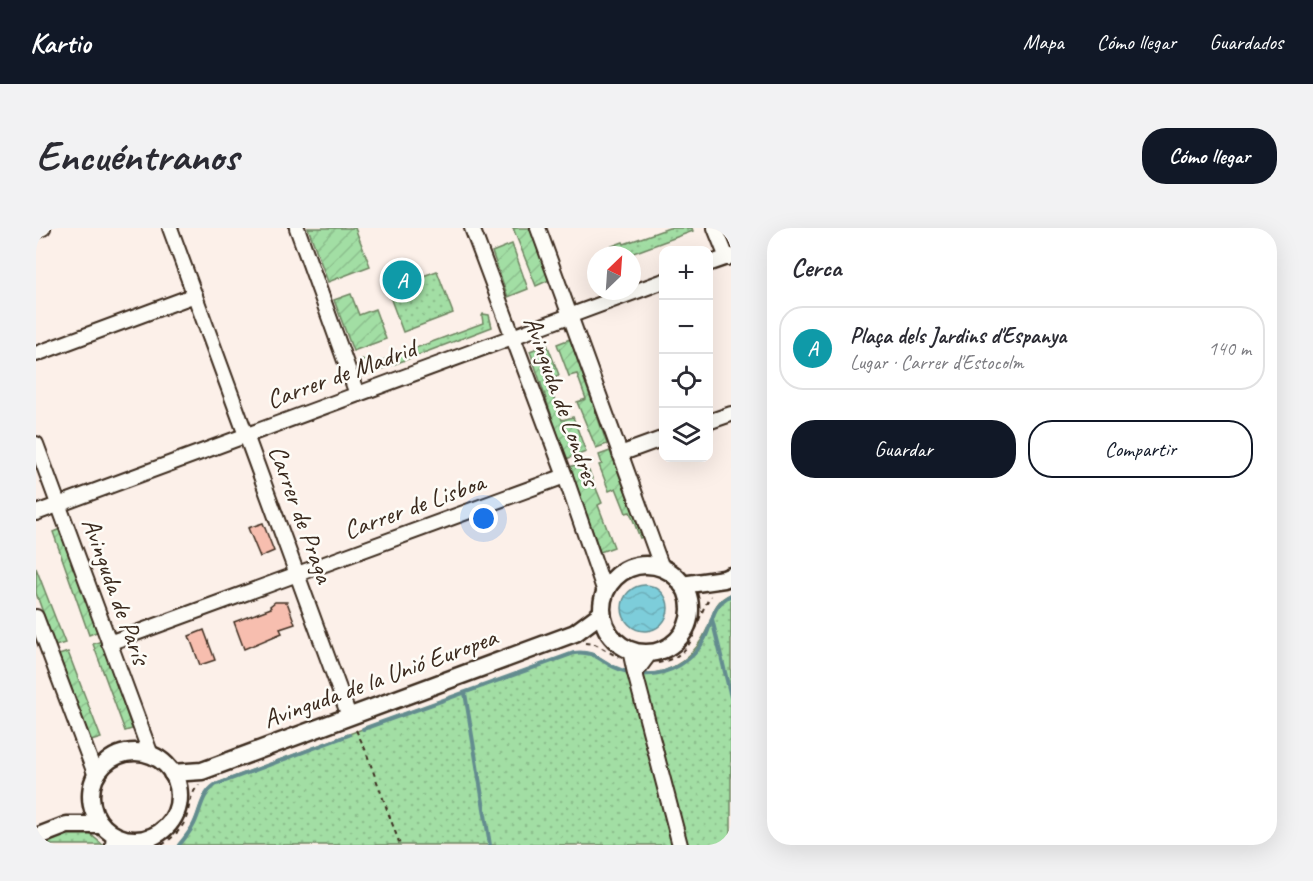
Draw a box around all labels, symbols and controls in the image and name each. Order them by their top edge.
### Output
text: Kartio [30,25,91,60]
text: Mapa [1023,29,1064,55]
text: Cómo llegar [1097,29,1176,55]
text: Guardados [1209,29,1283,55]
button: Cómo llegar [1142,128,1277,184]
text: Encuéntranos [36,130,238,183]
north arrow [587,246,641,300]
map controls [659,246,713,462]
button: + [659,246,713,300]
text: Cerca [791,251,841,284]
pin: A [382,257,422,302]
button: − [659,300,713,354]
street label: Avinguda de Londres [516,312,609,492]
text: Plaça dels Jardins d'Espanya [850,322,1066,350]
street label: Carrer de Madrid [262,330,424,416]
text: A [807,336,818,361]
text: 140 m [1208,336,1251,361]
text: Lugar · Carrer d'Estocolm [850,350,1023,375]
button: locate [659,354,713,408]
button: layers [659,408,713,462]
button: Guardar [791,420,1016,478]
button: Compartir [1028,420,1253,478]
street label: Carrer de Praga [261,441,342,589]
street label: Carrer de Lisboa [339,464,491,547]
your location [469,504,498,533]
street label: Avinguda de París [74,513,159,671]
street label: Avinguda de la Unió Europea [259,620,503,736]

